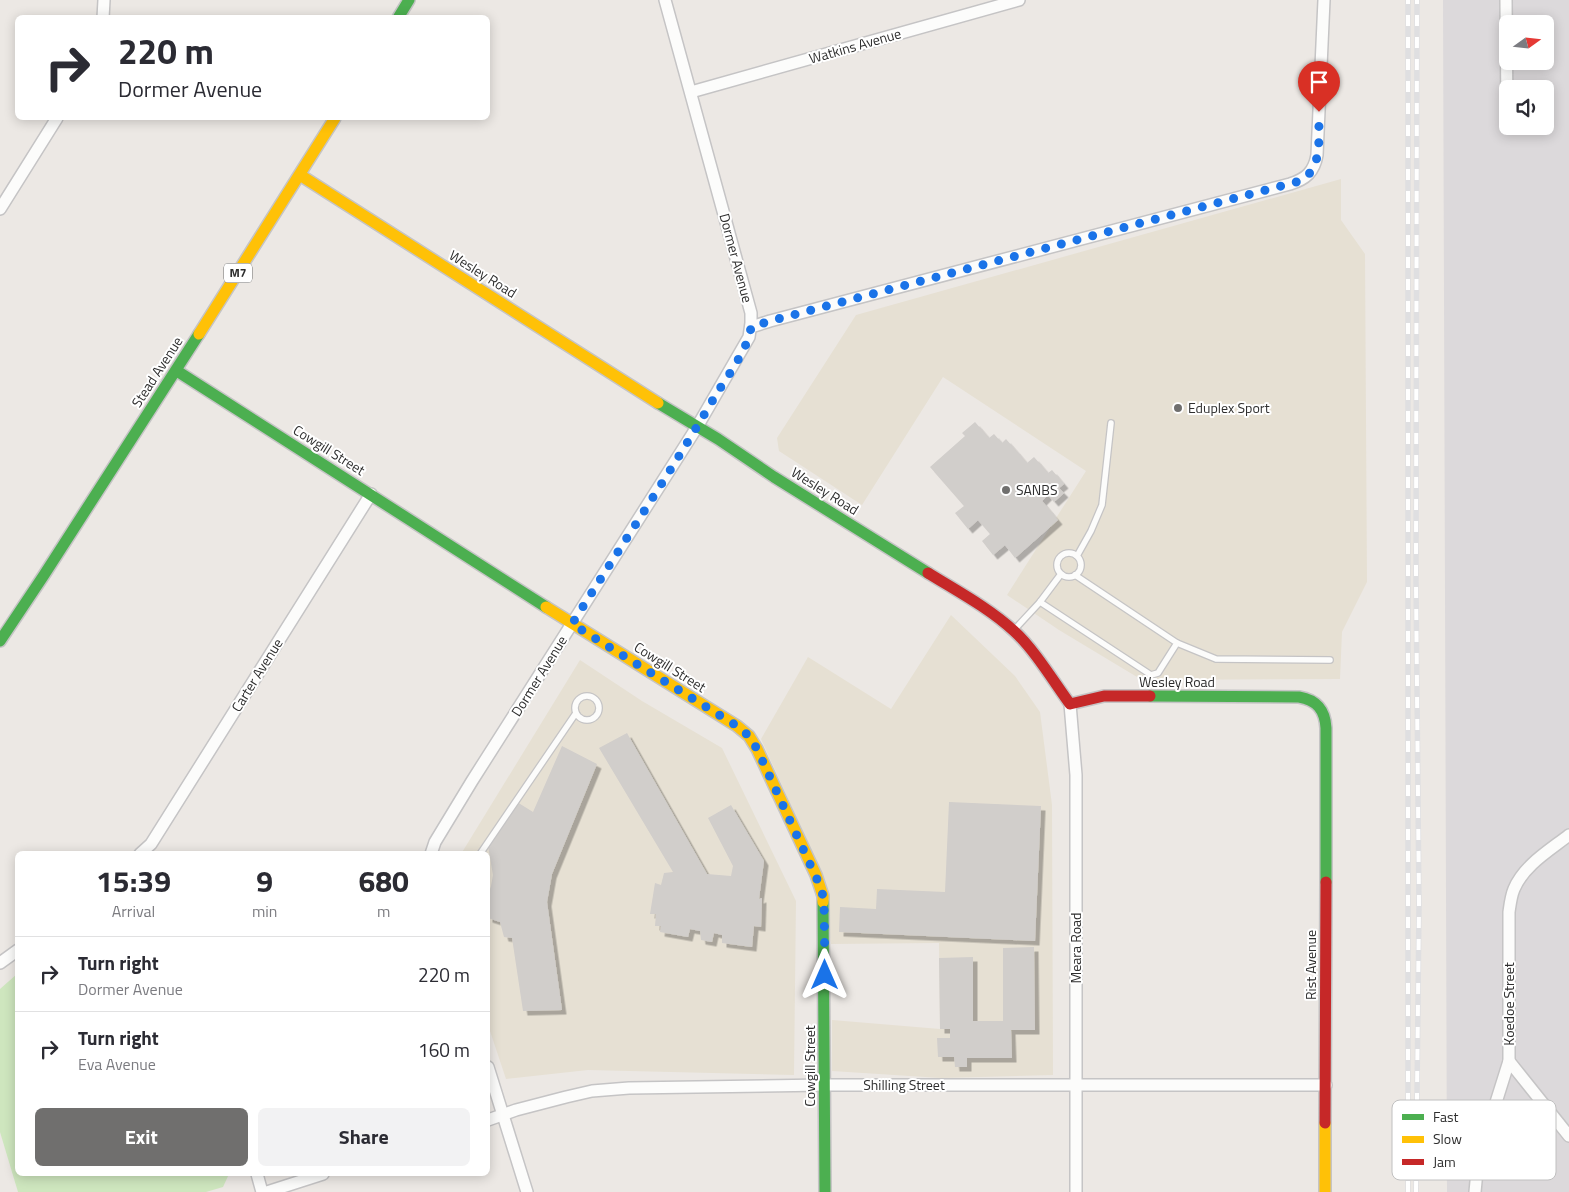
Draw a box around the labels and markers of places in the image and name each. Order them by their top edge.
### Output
pin [1298,61,1340,112]
place label: Eduplex Sport [1188,397,1270,418]
marker: Eduplex Sport [1172,402,1184,414]
place label: SANBS [1016,479,1057,500]
marker: SANBS [1000,484,1012,496]

